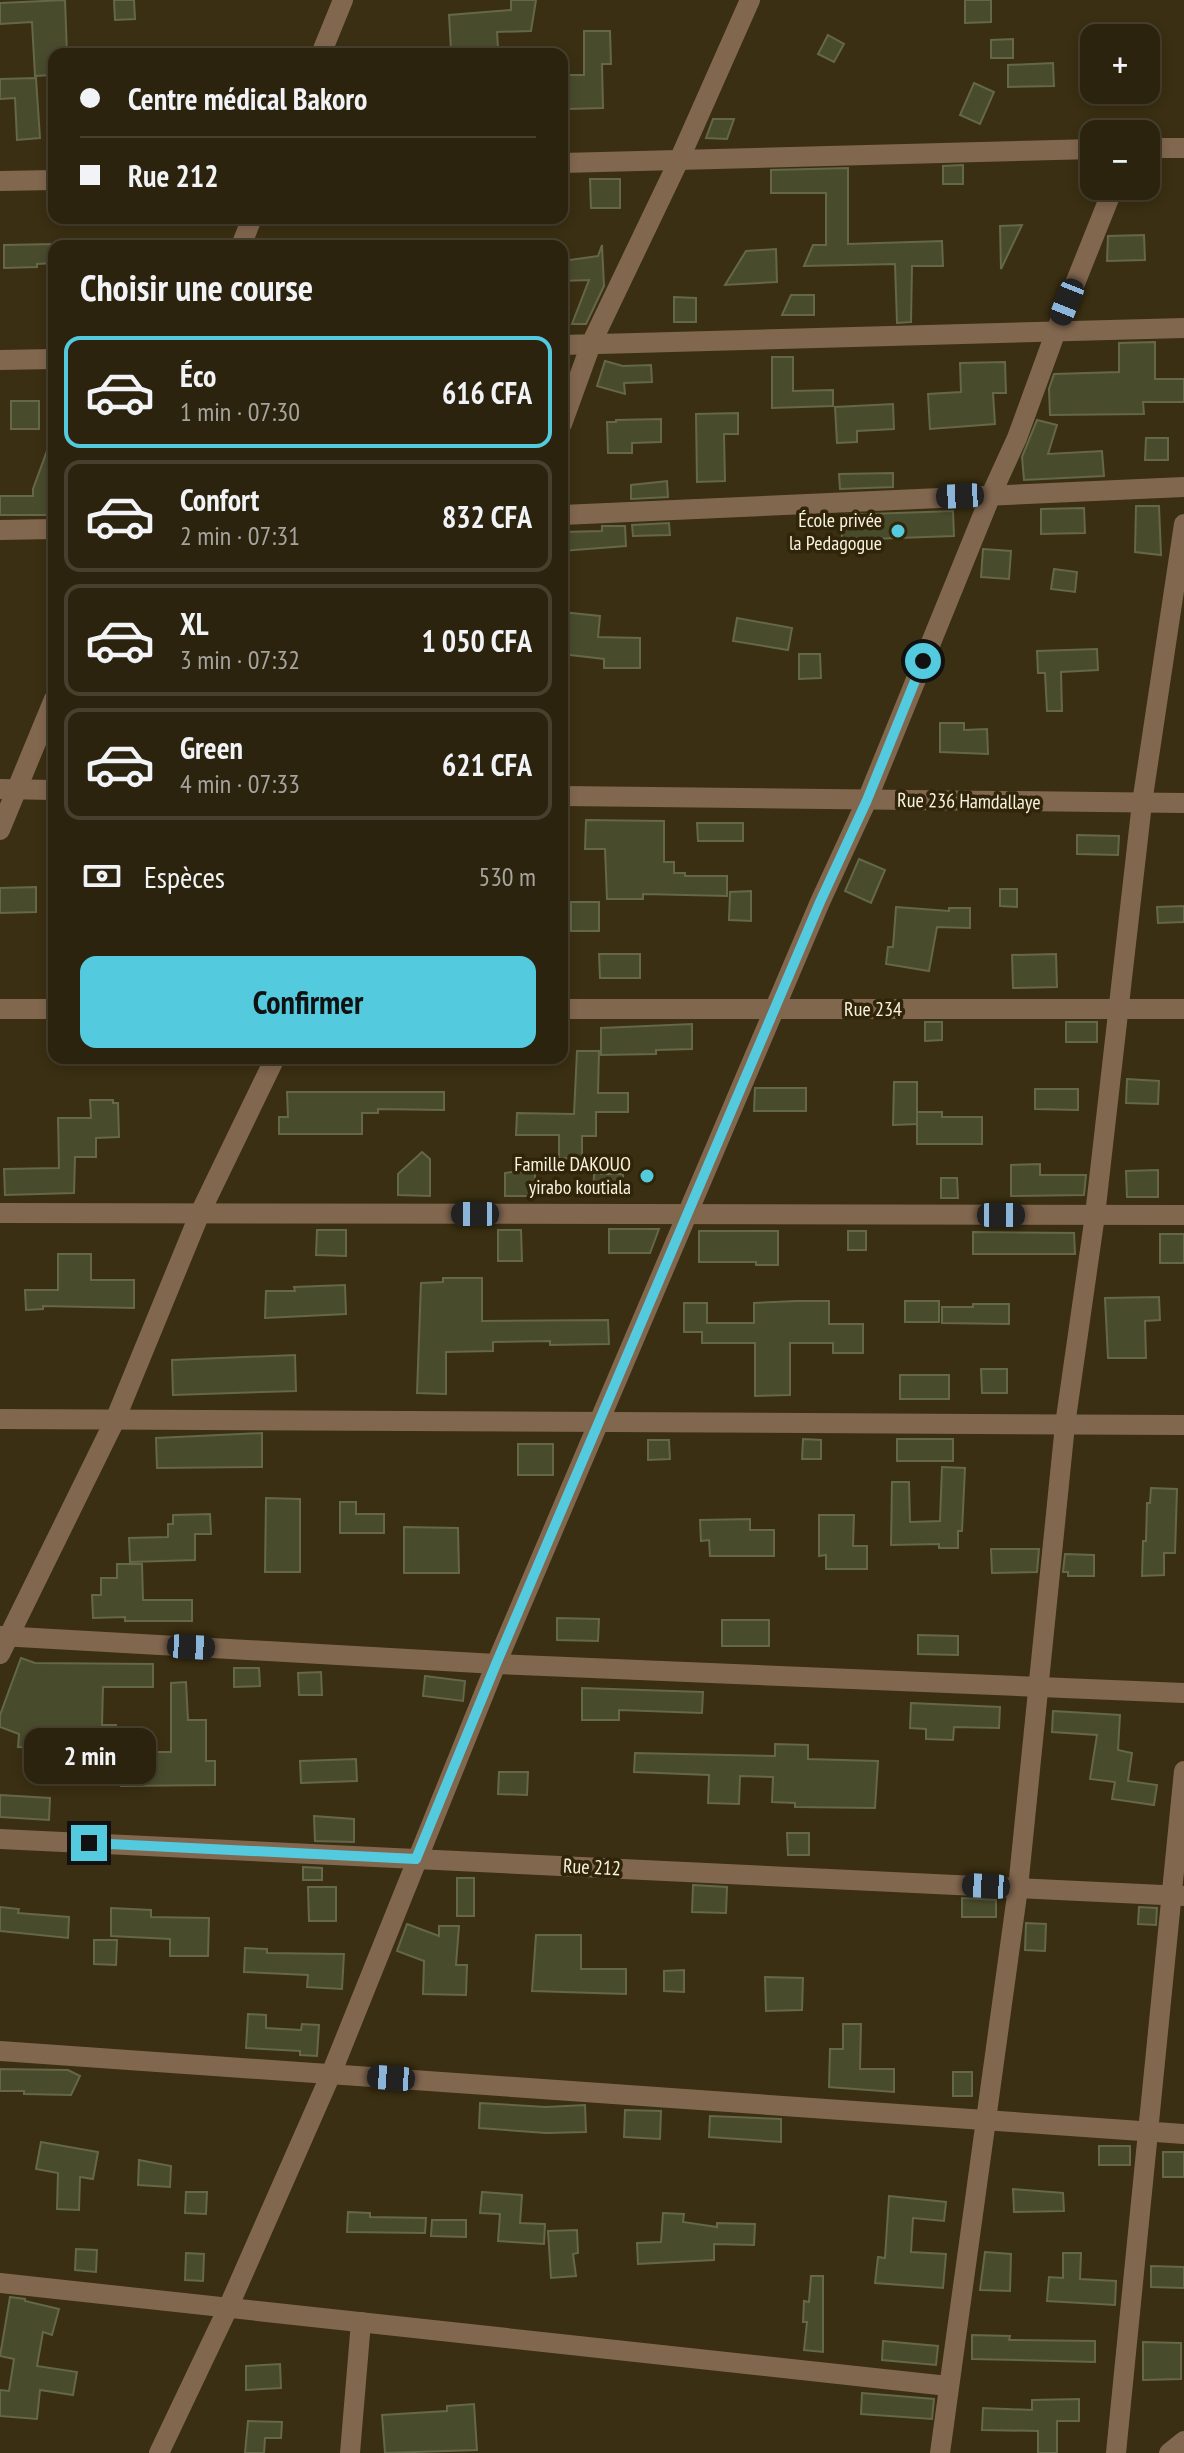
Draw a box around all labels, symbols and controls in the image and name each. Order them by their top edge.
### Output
map controls [1080,24,1160,200]
button: + [1080,24,1160,104]
text: Centre médical Bakoro [128,79,367,118]
button: − [1080,120,1160,200]
text: Rue 212 [128,156,218,195]
text: Choisir une course [80,264,313,311]
car [1047,275,1087,329]
icon: car [84,356,156,428]
text: Éco [180,356,216,395]
text: 616 CFA [442,373,532,412]
text: 1 min · 07:30 [180,395,300,428]
icon: car [84,480,156,552]
text: Confort [180,480,259,519]
car [935,483,985,509]
text: 832 CFA [442,497,532,536]
place label: École privée la Pedagogue [789,507,882,556]
text: 2 min · 07:31 [180,519,300,552]
marker: École privée la Pedagogue [889,522,907,540]
icon: car [84,604,156,676]
text: XL [180,604,209,643]
text: 1 050 CFA [421,621,532,660]
text: 3 min · 07:32 [180,643,300,676]
route start [905,643,941,679]
icon: car [84,728,156,800]
text: Green [180,728,243,767]
text: 621 CFA [442,745,532,784]
text: 4 min · 07:33 [180,767,300,800]
street label: Rue 236 Hamdallaye [897,787,1041,815]
icon: cash [80,854,124,898]
text: Espèces [144,857,225,896]
text: 530 m [478,860,536,893]
button: Confirmer [80,956,536,1048]
street label: Rue 234 [844,996,902,1022]
place label: Famille DAKOUO yirabo koutiala [514,1151,631,1200]
marker: Famille DAKOUO yirabo koutiala [638,1167,656,1185]
car [451,1202,499,1226]
car [977,1203,1025,1227]
car [166,1634,216,1660]
callout: 2 min [23,1727,155,1783]
text: 2 min [64,1739,116,1772]
route end [71,1825,107,1861]
street label: Rue 212 [562,1853,622,1881]
car [961,1873,1011,1899]
car [366,2064,416,2092]

